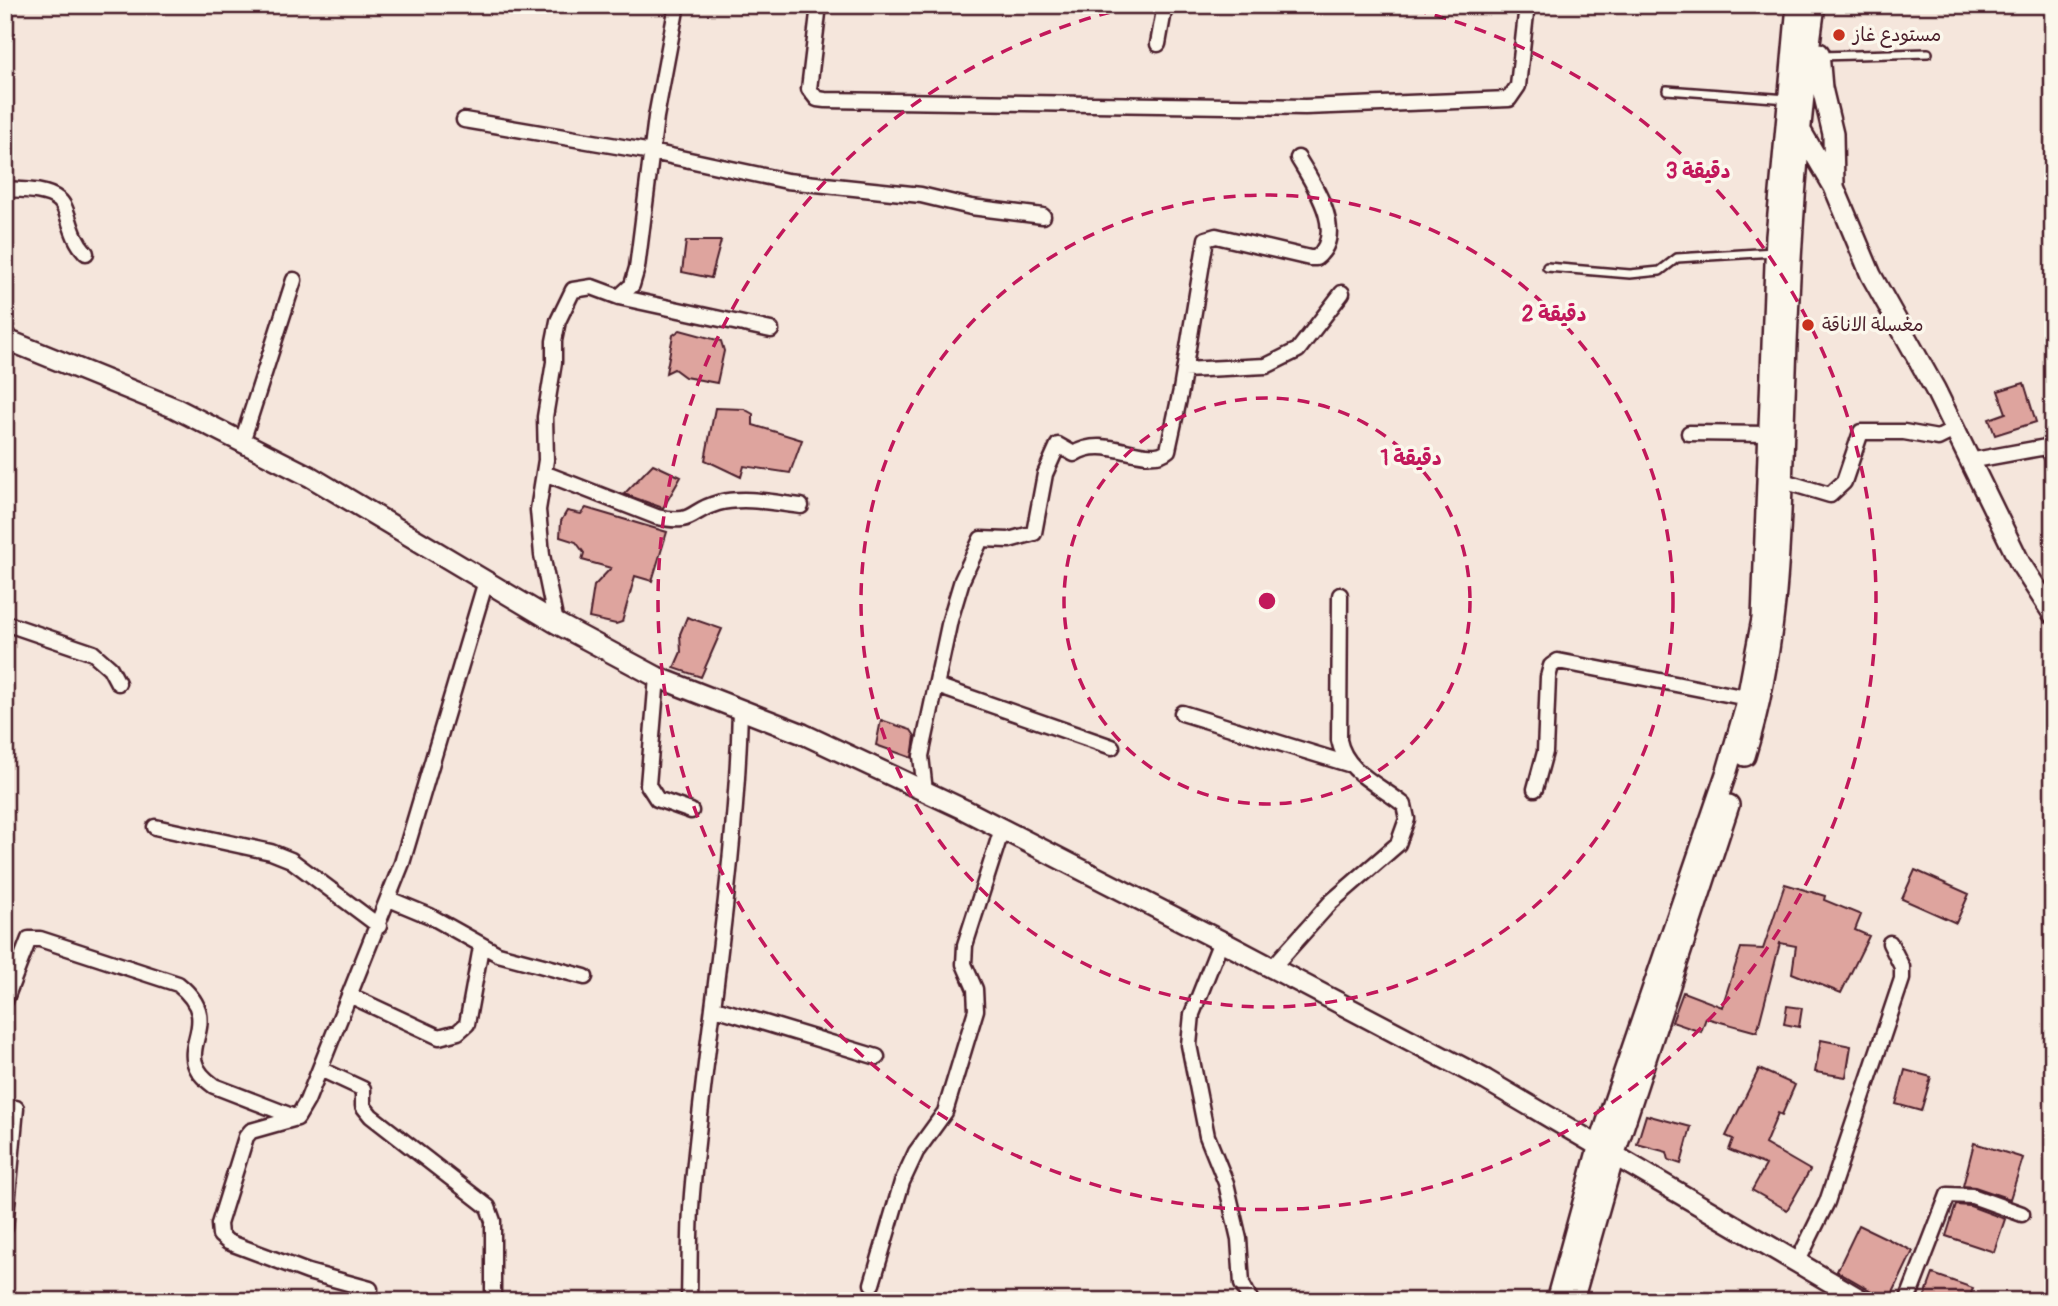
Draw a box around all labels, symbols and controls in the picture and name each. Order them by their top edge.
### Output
place label: مستودع غاز [1851,23,1941,48]
marker: مستودع غاز [1831,27,1847,43]
text: 3 دقيقة [1666,158,1730,185]
text: 2 دقيقة [1522,301,1586,328]
place label: مغسلة الاناقة [1822,313,1924,337]
marker: مغسلة الاناقة [1800,317,1816,333]
text: 1 دقيقة [1380,445,1442,472]
centre of rings [1255,589,1279,613]

